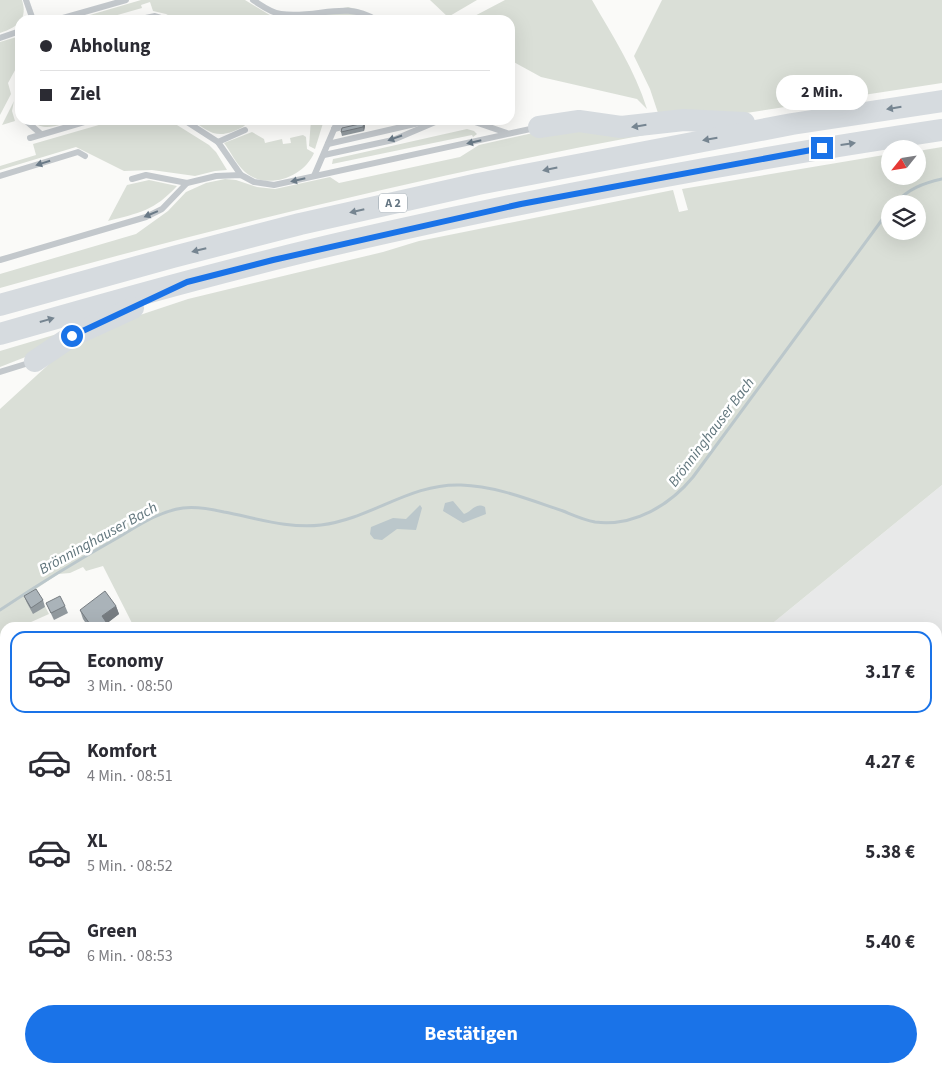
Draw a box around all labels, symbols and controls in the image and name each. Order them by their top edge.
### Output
text: Abholung [70,33,150,60]
callout: 2 Min. [776,76,868,110]
text: Ziel [70,81,101,108]
text: 2 Min. [801,81,843,103]
one-way arrow [885,105,901,113]
one-way arrow [630,122,646,130]
one-way arrow [387,134,402,142]
one-way arrow [701,135,717,143]
route end [811,137,833,159]
one-way arrow [465,138,481,146]
one-way arrow [840,140,856,148]
north arrow [881,140,926,185]
map controls [881,140,926,240]
one-way arrow [35,160,50,168]
one-way arrow [542,165,558,173]
one-way arrow [290,176,305,184]
road number: A 2 [379,194,407,212]
button: layers [881,195,926,240]
one-way arrow [350,207,365,215]
one-way arrow [144,211,158,219]
one-way arrow [192,246,207,254]
one-way arrow [39,316,54,324]
route start [61,325,83,347]
water label: Brönninghauser Bach [663,373,760,491]
water label: Brönninghauser Bach [35,497,161,580]
text: Economy [87,648,164,675]
icon: car [27,650,72,695]
text: 3.17 € [865,659,915,686]
text: 3 Min. · 08:50 [87,675,173,697]
text: Komfort [87,738,157,765]
icon: car [27,740,72,785]
text: 4.27 € [865,749,915,776]
text: 4 Min. · 08:51 [87,765,173,787]
text: XL [87,828,108,855]
icon: car [27,830,72,875]
text: 5.38 € [865,839,915,866]
text: 5 Min. · 08:52 [87,855,173,877]
text: Green [87,918,137,945]
icon: car [27,920,72,965]
text: 5.40 € [865,929,915,956]
text: 6 Min. · 08:53 [87,945,173,967]
button: Bestätigen [25,1005,917,1063]

